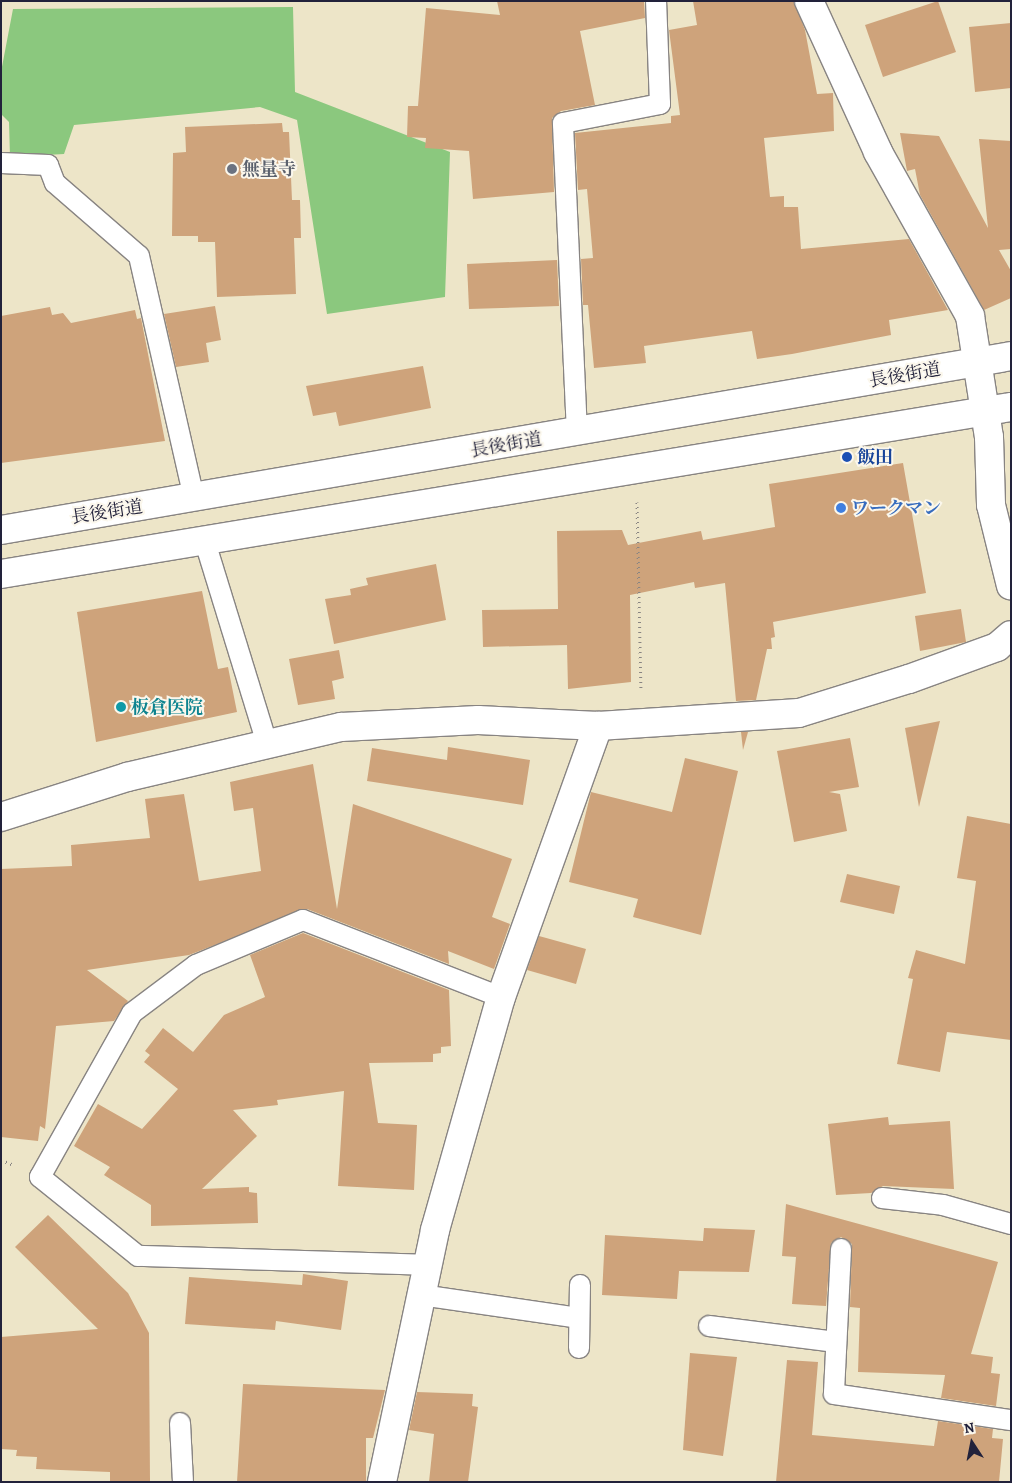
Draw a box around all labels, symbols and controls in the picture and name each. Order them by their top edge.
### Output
place label: 無量寺 [242,158,296,180]
marker: 無量寺 [226,163,238,175]
street label: 長後街道 [868,358,942,392]
street label: 長後街道 [469,428,543,462]
place label: 飯田 [857,446,893,468]
marker: 飯田 [841,451,853,463]
street label: 長後街道 [70,496,144,528]
place label: ワークマン [851,497,941,519]
marker: ワークマン [835,502,847,514]
place label: 板倉医院 [131,696,203,718]
marker: 板倉医院 [115,701,127,713]
text: N [962,1417,976,1438]
north arrow [947,1418,997,1468]

